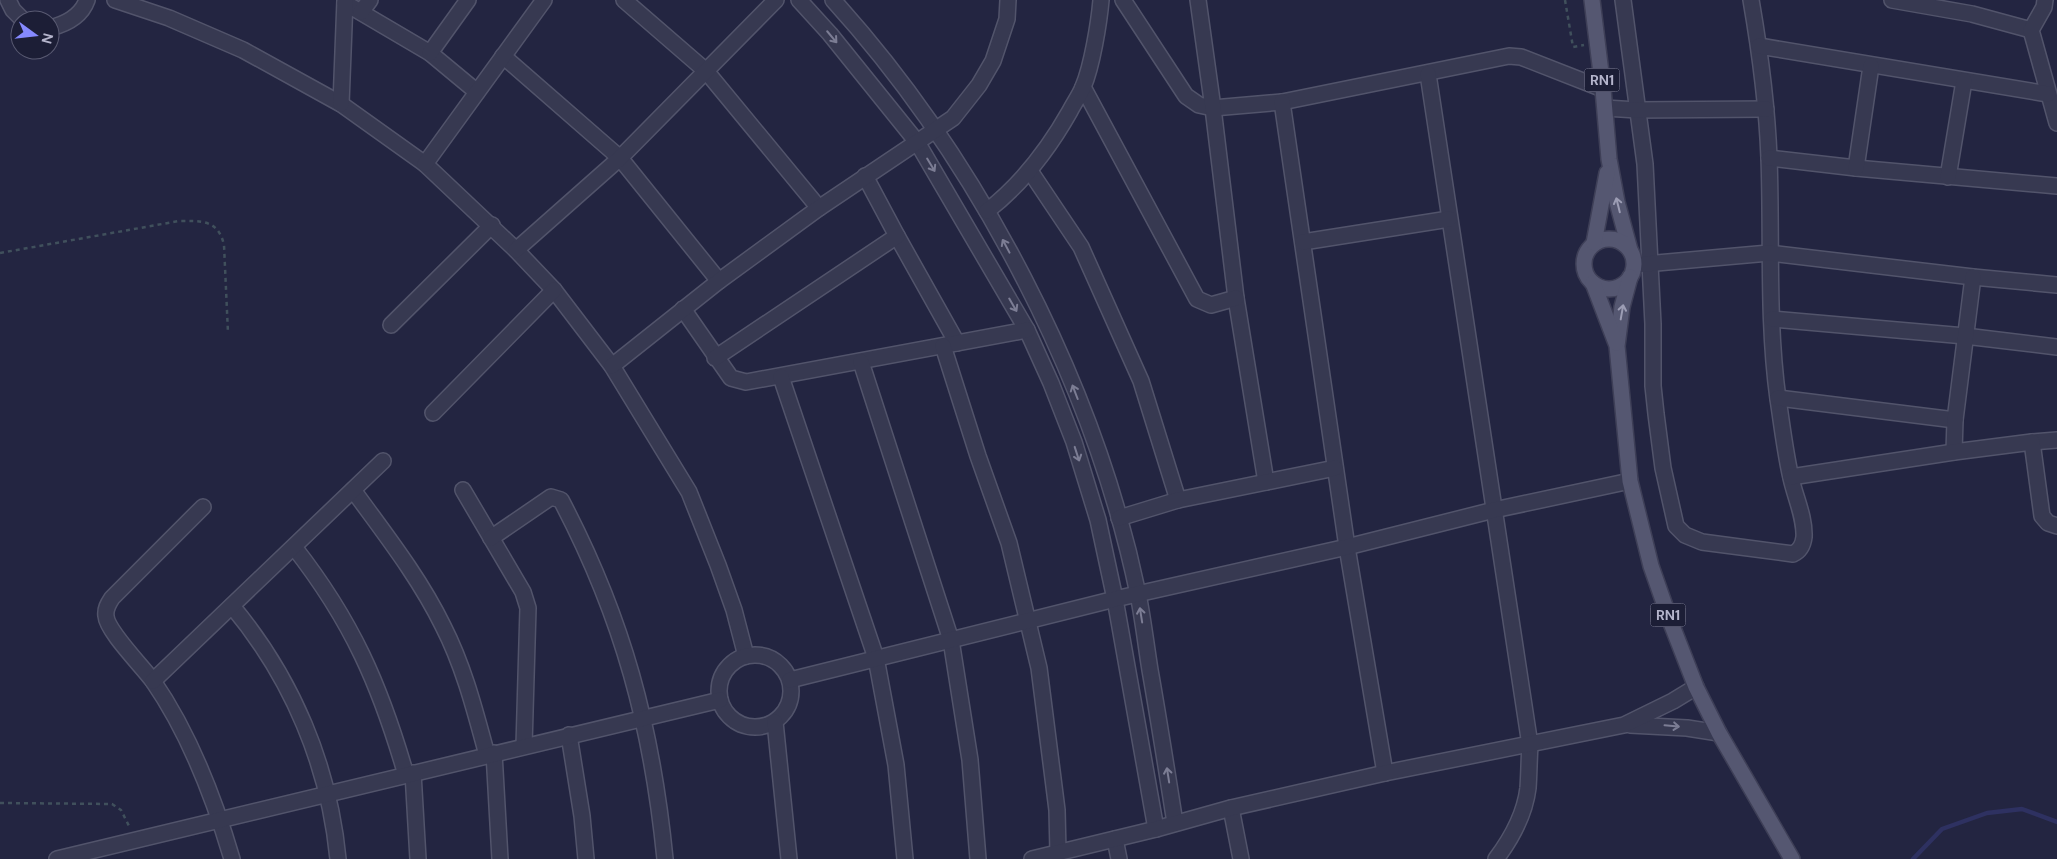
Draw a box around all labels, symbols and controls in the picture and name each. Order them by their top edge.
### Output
north arrow [10,10,60,60]
one-way arrow [826,30,837,43]
text: N [38,31,58,46]
road number: RN1 [1584,68,1620,92]
one-way arrow [927,157,937,171]
one-way arrow [1613,198,1622,214]
one-way arrow [1001,238,1011,253]
one-way arrow [1009,297,1019,312]
one-way arrow [1617,304,1627,320]
one-way arrow [1070,385,1079,400]
one-way arrow [1073,446,1083,462]
road number: RN1 [1650,604,1686,626]
one-way arrow [1136,607,1146,623]
one-way arrow [1663,722,1679,731]
one-way arrow [1162,767,1172,783]

